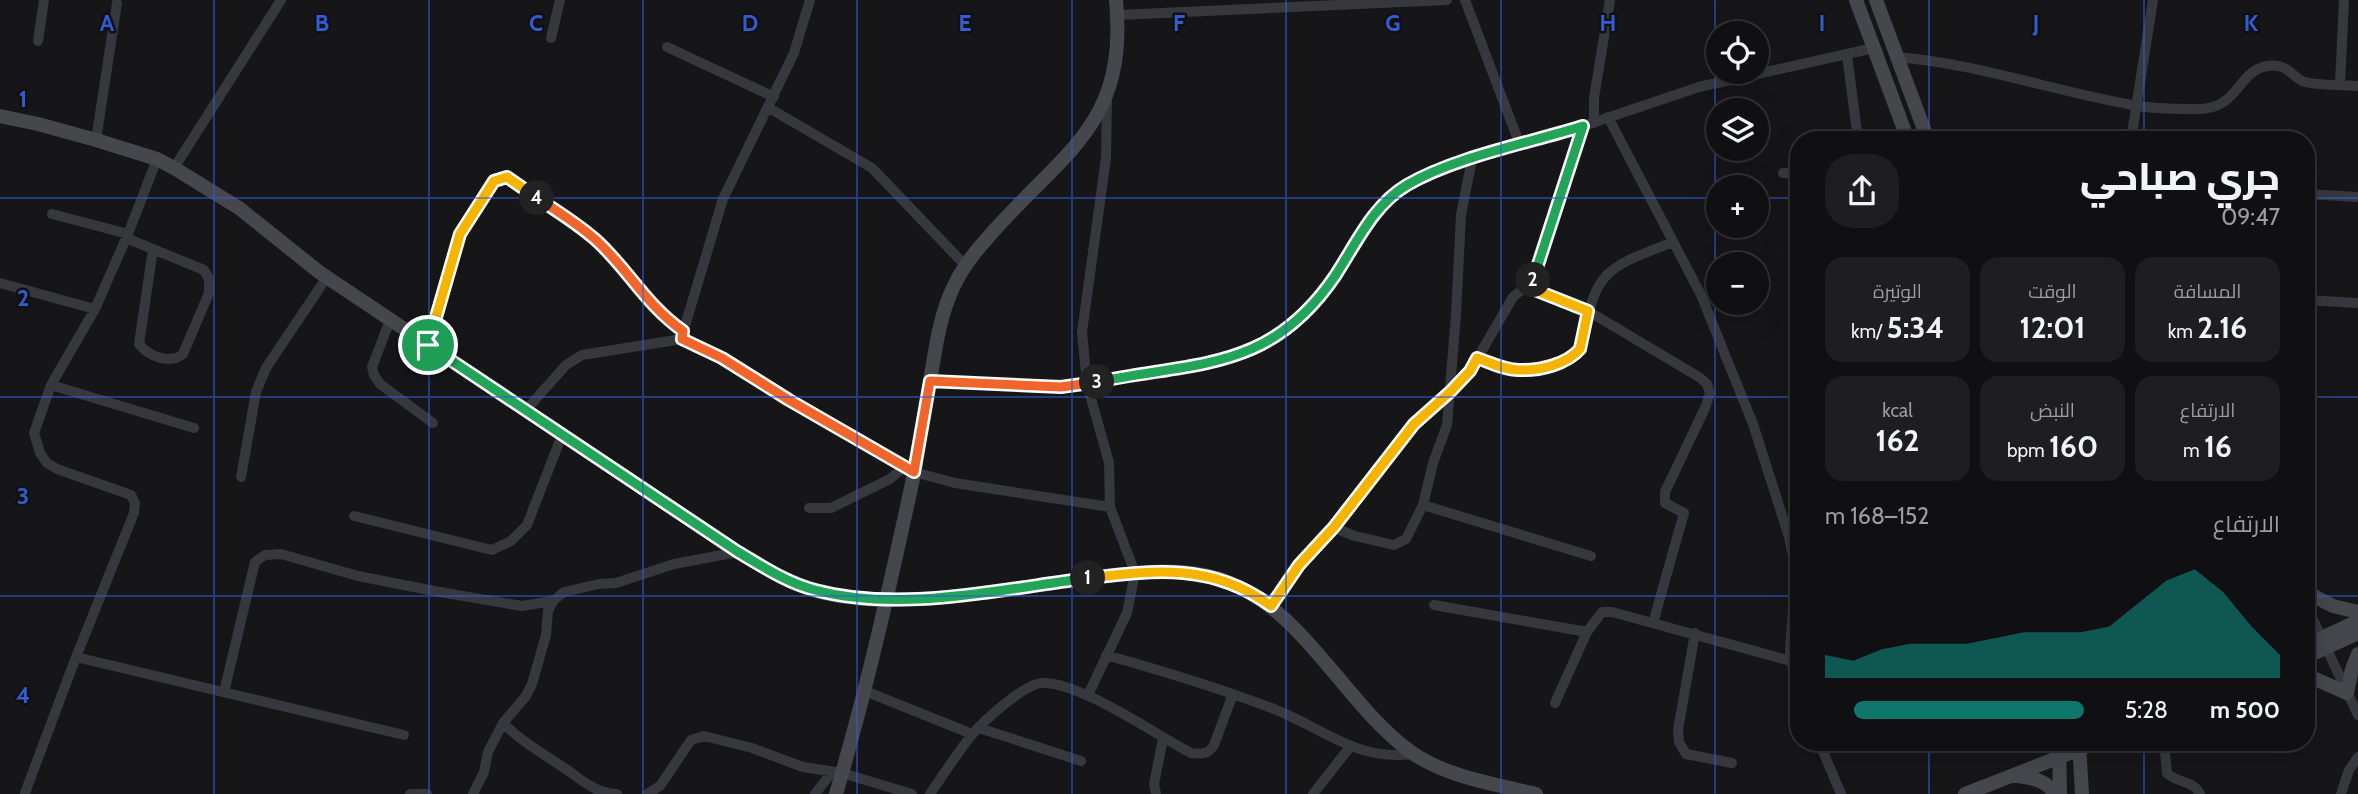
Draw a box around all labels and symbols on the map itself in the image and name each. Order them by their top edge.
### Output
text: A [100,9,115,37]
text: B [315,9,329,37]
text: C [529,9,543,37]
text: D [742,9,758,37]
text: E [958,9,972,37]
text: F [1173,9,1185,37]
text: G [1385,9,1401,37]
text: H [1600,9,1616,37]
text: I [1819,9,1825,37]
text: J [2032,9,2039,37]
text: K [2244,9,2259,37]
text: 1 [19,85,27,113]
pin: 4 [520,180,554,216]
pin: 2 [1516,262,1550,298]
text: 2 [17,284,29,312]
pin [398,315,458,375]
pin: 3 [1080,364,1114,400]
text: 3 [17,482,29,510]
pin: 1 [1070,560,1106,596]
text: 4 [16,681,30,709]

